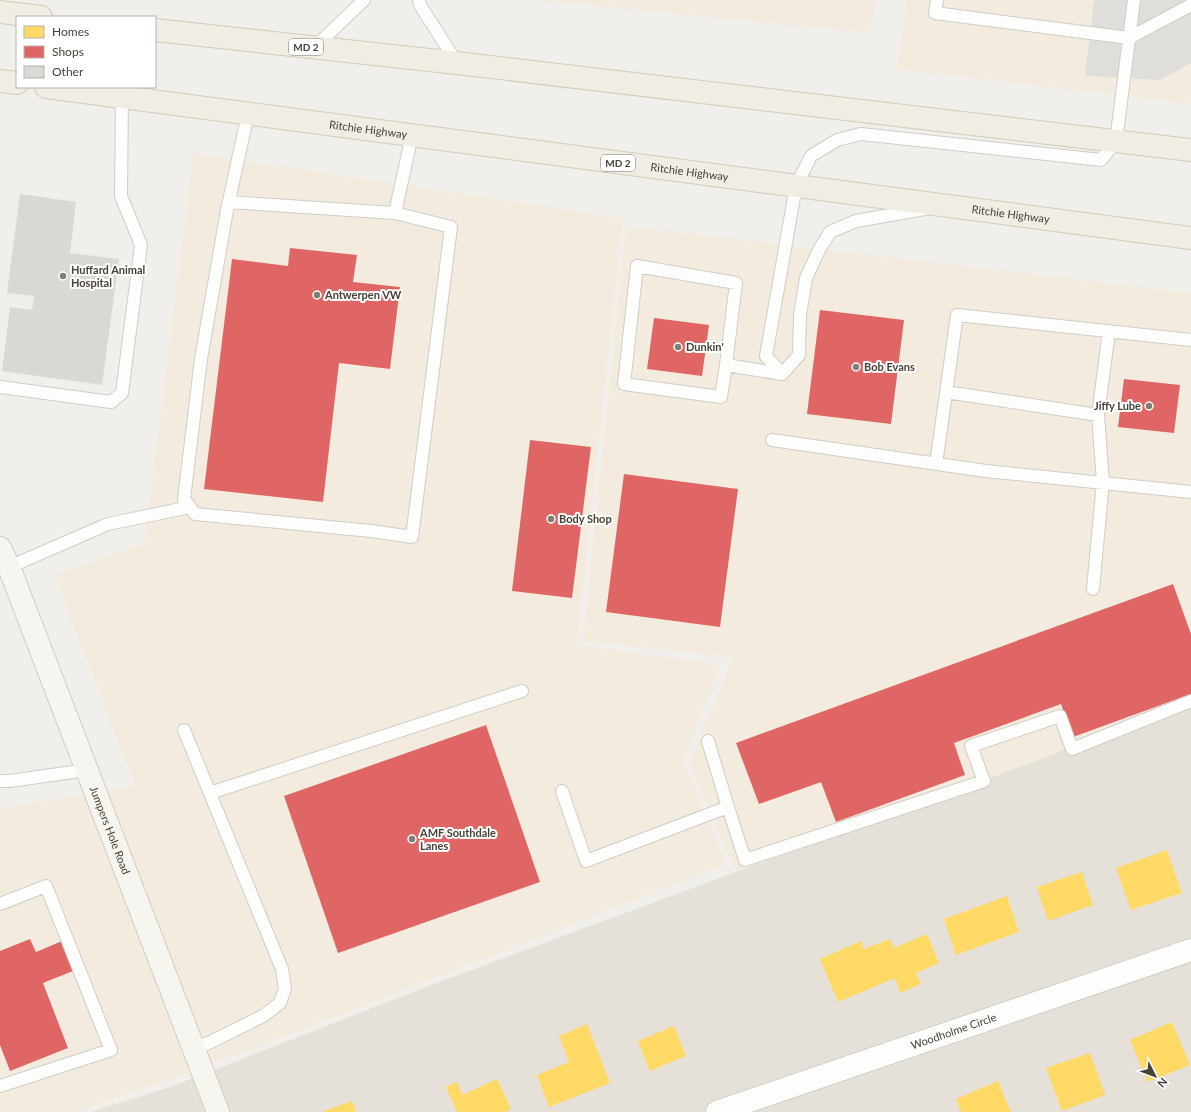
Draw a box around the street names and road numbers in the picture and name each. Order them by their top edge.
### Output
road number: MD 2 [289,39,323,55]
street label: Ritchie Highway [329,117,408,141]
road number: MD 2 [601,155,635,171]
street label: Ritchie Highway [650,160,730,183]
street label: Ritchie Highway [971,202,1051,225]
street label: Jumpers Hole Road [88,784,133,876]
street label: Woodholme Circle [909,1010,998,1051]

